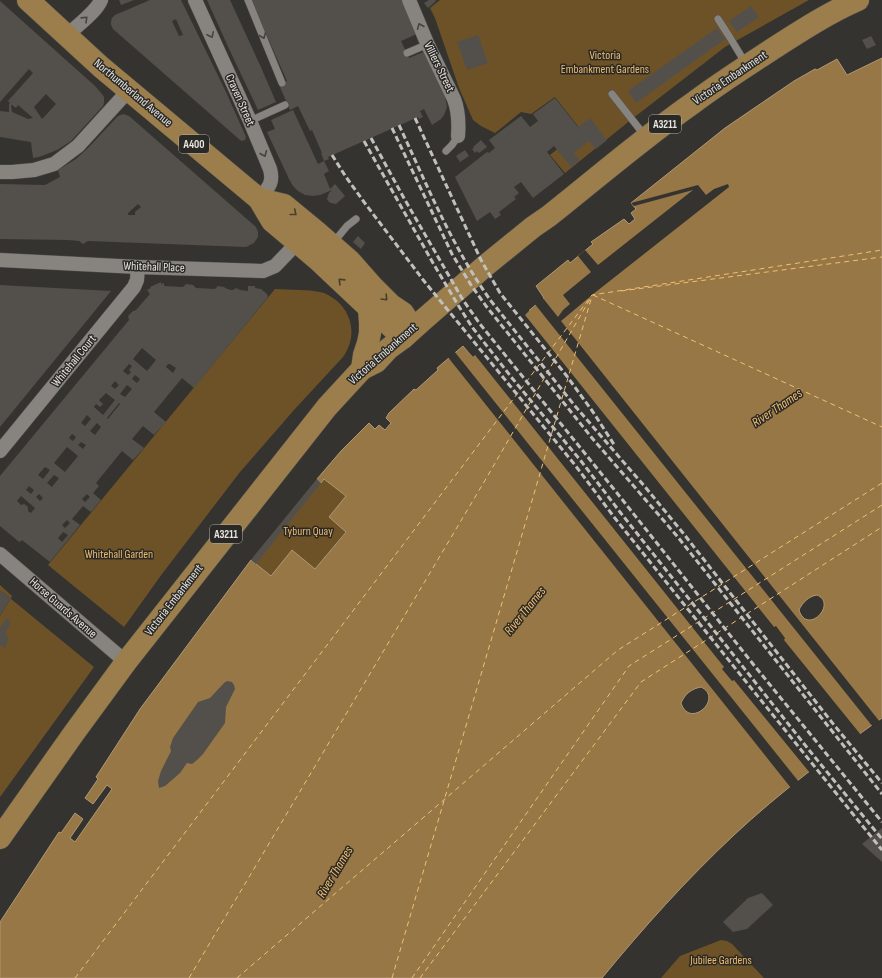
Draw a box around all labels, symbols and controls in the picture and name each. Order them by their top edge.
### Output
one-way arrow [80,16,88,23]
one-way arrow [416,22,424,29]
one-way arrow [206,31,214,39]
one-way arrow [258,32,266,39]
street label: Villiers Street [420,39,458,95]
street label: Victoria Embankment [690,47,770,108]
park label: Victoria Embankment Gardens [561,48,649,77]
street label: Northumberland Avenue [91,56,175,130]
street label: Craven Street [222,72,258,129]
road number: A3211 [649,115,681,133]
road number: A400 [179,135,209,153]
one-way arrow [260,151,268,158]
one-way arrow [290,209,297,216]
street label: Whitehall Place [123,258,185,276]
one-way arrow [338,278,346,286]
one-way arrow [380,293,388,301]
street label: Victoria Embankment [345,320,421,388]
street label: Whitehall Court [48,332,100,390]
water label: River Thames [749,385,806,431]
park label: Tyburn Quay [283,524,333,539]
road number: A3211 [210,525,242,543]
park label: Whitehall Garden [85,547,153,562]
street label: Victoria Embankment [141,561,207,639]
street label: Horse Guards Avenue [26,575,100,642]
water label: River Thames [501,583,550,638]
water label: River Thames [313,843,357,901]
park label: Jubilee Gardens [689,953,752,968]

